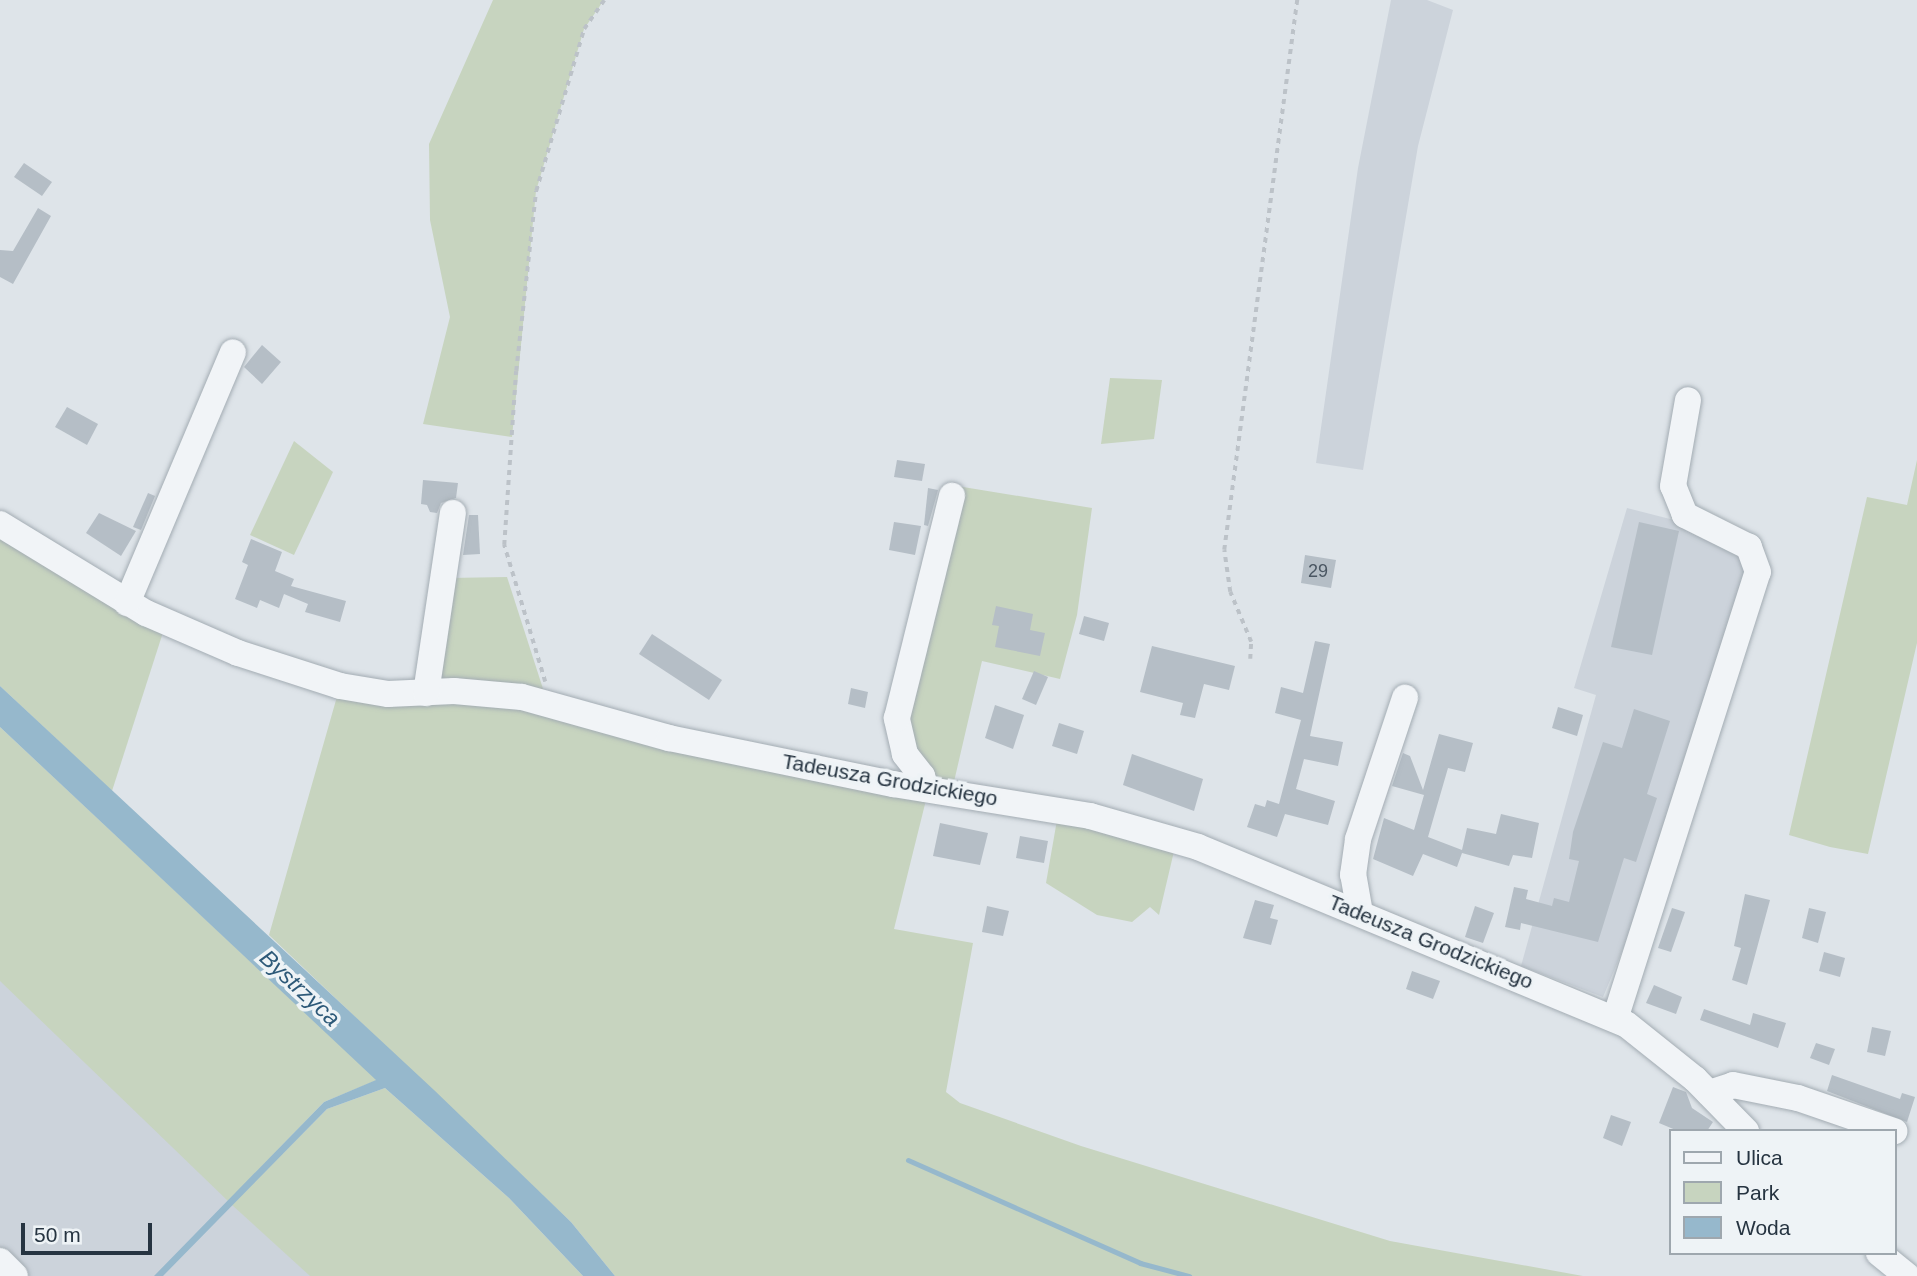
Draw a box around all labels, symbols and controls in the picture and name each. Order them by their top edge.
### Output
house number: 29 [1308,560,1328,582]
street label: Tadeusza Grodzickiego [780,749,1000,811]
street label: Tadeusza Grodzickiego [1325,889,1537,995]
water label: Bystrzyca [254,944,346,1032]
legend [1668,1129,1896,1255]
text: Ulica [1736,1146,1783,1169]
text: Park [1736,1181,1779,1204]
scale bar [24,1210,156,1254]
text: Woda [1736,1216,1790,1239]
text: 50 m [34,1223,81,1246]

